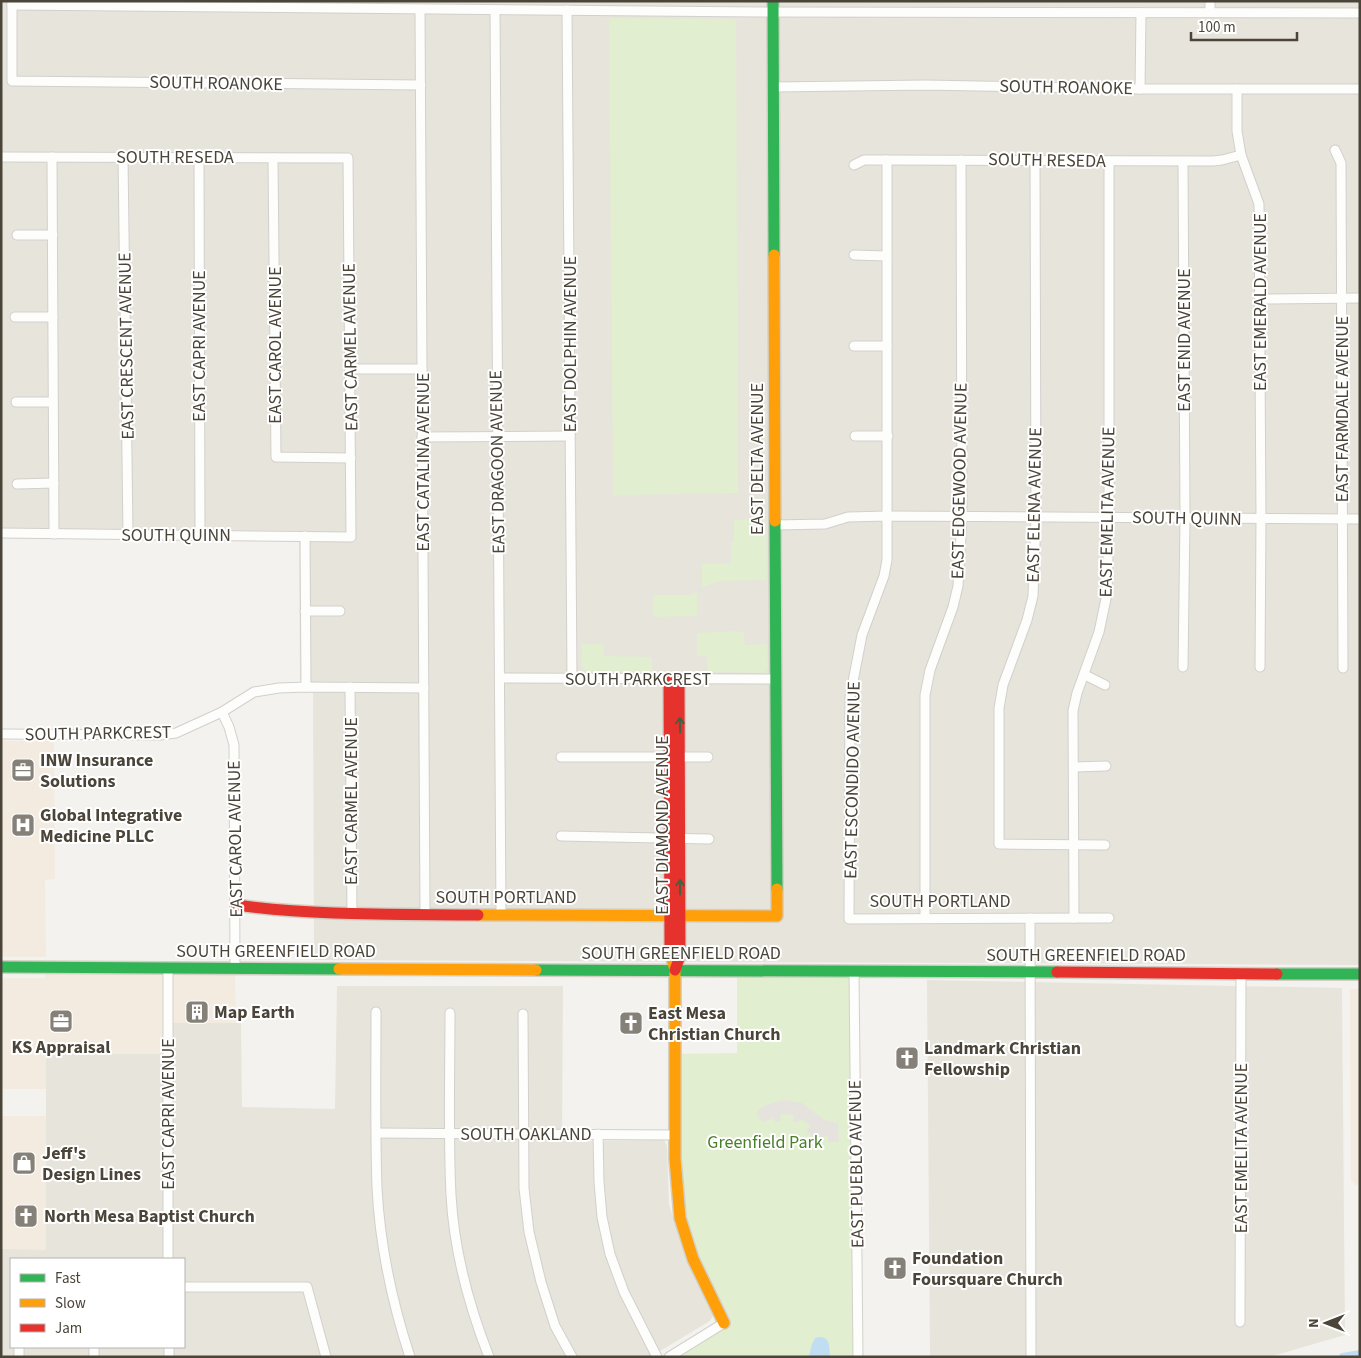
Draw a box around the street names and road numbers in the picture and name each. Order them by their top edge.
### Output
street label: SOUTH ROANOKE [149,70,283,97]
street label: SOUTH ROANOKE [999,74,1133,101]
street label: SOUTH RESEDA [116,145,234,170]
street label: SOUTH RESEDA [988,147,1106,174]
street label: EAST EMERALD AVENUE [1248,213,1273,391]
street label: EAST CRESCENT AVENUE [112,252,141,440]
street label: EAST DOLPHIN AVENUE [558,256,583,432]
street label: EAST CARMEL AVENUE [337,263,364,431]
street label: EAST CAROL AVENUE [263,266,288,424]
street label: EAST ENID AVENUE [1172,268,1197,412]
street label: EAST CAPRI AVENUE [187,270,212,422]
street label: EAST FARMDALE AVENUE [1330,316,1355,502]
street label: EAST DRAGOON AVENUE [483,370,512,554]
street label: EAST CATALINA AVENUE [411,372,436,552]
street label: EAST DELTA AVENUE [745,383,770,535]
street label: EAST EDGEWOOD AVENUE [945,383,974,579]
street label: EAST EMELITA AVENUE [1094,426,1121,598]
street label: EAST ELENA AVENUE [1021,427,1048,583]
street label: SOUTH QUINN [1132,505,1242,532]
street label: SOUTH QUINN [121,523,231,548]
street label: SOUTH PARKCREST [565,667,712,692]
street label: EAST ESCONDIDO AVENUE [838,681,867,879]
street label: EAST CARMEL AVENUE [339,717,364,885]
street label: SOUTH PARKCREST [25,720,172,747]
street label: EAST DIAMOND AVENUE [650,735,675,915]
street label: EAST CAROL AVENUE [222,760,249,918]
street label: SOUTH PORTLAND [435,885,577,910]
street label: SOUTH PORTLAND [869,889,1011,914]
street label: SOUTH GREENFIELD ROAD [176,939,376,964]
street label: SOUTH GREENFIELD ROAD [581,941,781,966]
street label: SOUTH GREENFIELD ROAD [986,943,1186,968]
street label: EAST CAPRI AVENUE [156,1038,181,1190]
street label: EAST EMELITA AVENUE [1229,1063,1254,1233]
street label: EAST PUEBLO AVENUE [843,1080,870,1248]
street label: SOUTH OAKLAND [460,1122,592,1147]

